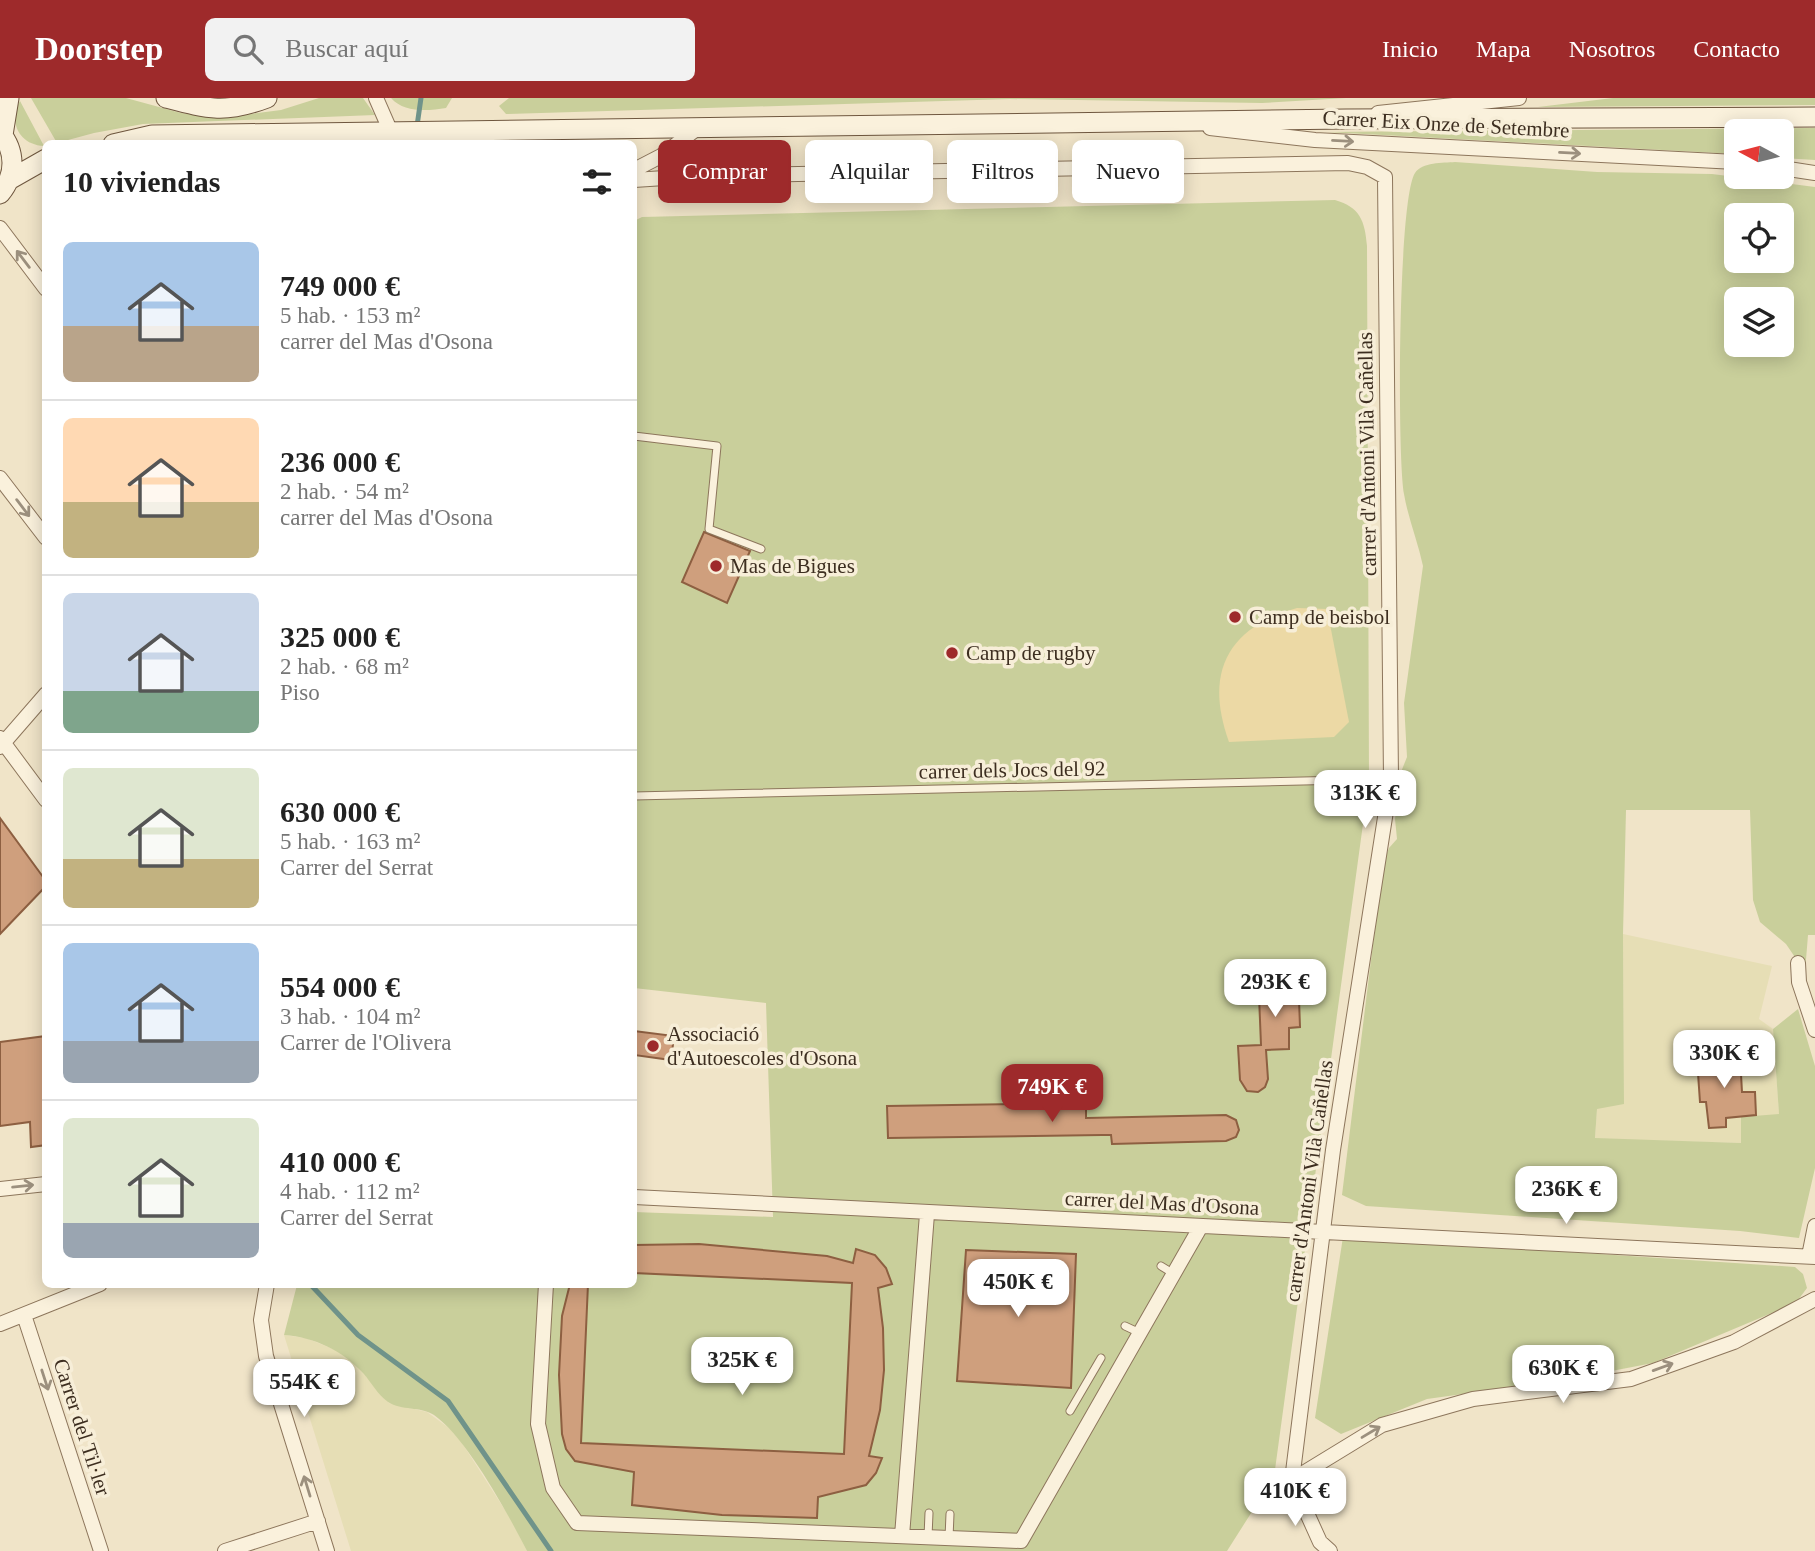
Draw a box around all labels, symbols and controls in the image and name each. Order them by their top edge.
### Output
search box [205,18,695,81]
icon: search [229,30,267,68]
text: Doorstep [35,31,163,67]
text: Buscar aquí [285,34,409,63]
text: Inicio [1382,36,1438,62]
text: Mapa [1476,36,1531,62]
text: Nosotros [1569,36,1655,62]
text: Contacto [1693,36,1780,62]
street label: Carrer Eix Onze de Setembre [1322,106,1570,142]
north arrow [1724,119,1794,189]
map controls [1724,119,1794,357]
one-way arrow [1331,135,1354,148]
chip: Comprar [658,140,791,203]
chip: Alquilar [805,140,933,203]
chip: Filtros [947,140,1058,203]
chip: Nuevo [1072,140,1184,203]
one-way arrow [1559,147,1582,160]
icon: filters [578,163,616,201]
text: 10 viviendas [63,165,221,198]
button: locate [1724,203,1794,273]
one-way arrow [15,250,30,268]
text: 749 000 € [280,269,400,302]
icon: home [119,270,203,354]
button: layers [1724,287,1794,357]
text: 5 hab. · 153 m² [280,303,420,328]
text: carrer del Mas d'Osona [280,329,493,354]
street label: carrer d'Antoni Vilà Cañellas [1353,332,1381,576]
text: 236 000 € [280,445,400,478]
icon: home [119,446,203,530]
text: 2 hab. · 54 m² [280,479,409,504]
one-way arrow [15,499,30,517]
text: carrer del Mas d'Osona [280,505,493,530]
place label: Mas de Bigues [730,554,855,578]
marker: Mas de Bigues [708,558,724,574]
place label: Camp de beisbol [1249,605,1390,629]
marker: Camp de beisbol [1227,609,1243,625]
text: 325 000 € [280,620,400,653]
icon: home [119,621,203,705]
place label: Camp de rugby [966,641,1096,665]
marker: Camp de rugby [944,645,960,661]
text: 2 hab. · 68 m² [280,654,409,679]
text: Piso [280,680,320,705]
street label: carrer dels Jocs del 92 [919,756,1105,784]
pin: 313K € [1308,770,1422,830]
text: 313K € [1330,780,1400,805]
text: 630 000 € [280,795,400,828]
icon: home [119,796,203,880]
text: 5 hab. · 163 m² [280,829,420,854]
text: Carrer del Serrat [280,855,433,880]
pin: 293K € [1218,960,1332,1019]
text: 293K € [1240,969,1310,994]
text: 554 000 € [280,970,400,1003]
icon: home [119,971,203,1055]
text: 3 hab. · 104 m² [280,1004,420,1029]
place label: Associació d'Autoescoles d'Osona [667,1022,858,1070]
text: Carrer de l'Olivera [280,1030,451,1055]
pin: 330K € [1667,1030,1781,1090]
marker: Associació d'Autoescoles d'Osona [645,1038,661,1054]
text: 330K € [1689,1040,1759,1065]
street label: carrer d'Antoni Vilà Cañellas [1280,1058,1338,1304]
pin: 749K € [995,1065,1109,1124]
text: 749K € [1017,1074,1087,1099]
text: 410 000 € [280,1145,400,1178]
icon: home [119,1146,203,1230]
pin: 236K € [1509,1166,1623,1226]
text: 236K € [1531,1176,1601,1201]
text: 4 hab. · 112 m² [280,1179,420,1204]
one-way arrow [11,1180,34,1193]
street label: carrer del Mas d'Osona [1064,1186,1260,1220]
text: Carrer del Serrat [280,1205,433,1230]
pin: 450K € [961,1260,1075,1319]
text: 450K € [983,1269,1053,1294]
pin: 325K € [685,1338,799,1397]
pin: 630K € [1506,1346,1620,1405]
text: 325K € [707,1347,777,1372]
text: 630K € [1528,1355,1598,1380]
street label: Carrer del Til·ler [49,1356,115,1498]
pin: 554K € [247,1360,361,1419]
one-way arrow [1652,1360,1674,1372]
one-way arrow [40,1369,53,1391]
text: 554K € [269,1369,339,1394]
one-way arrow [1361,1424,1381,1438]
pin: 410K € [1238,1468,1352,1528]
one-way arrow [300,1475,313,1497]
text: 410K € [1260,1478,1330,1503]

